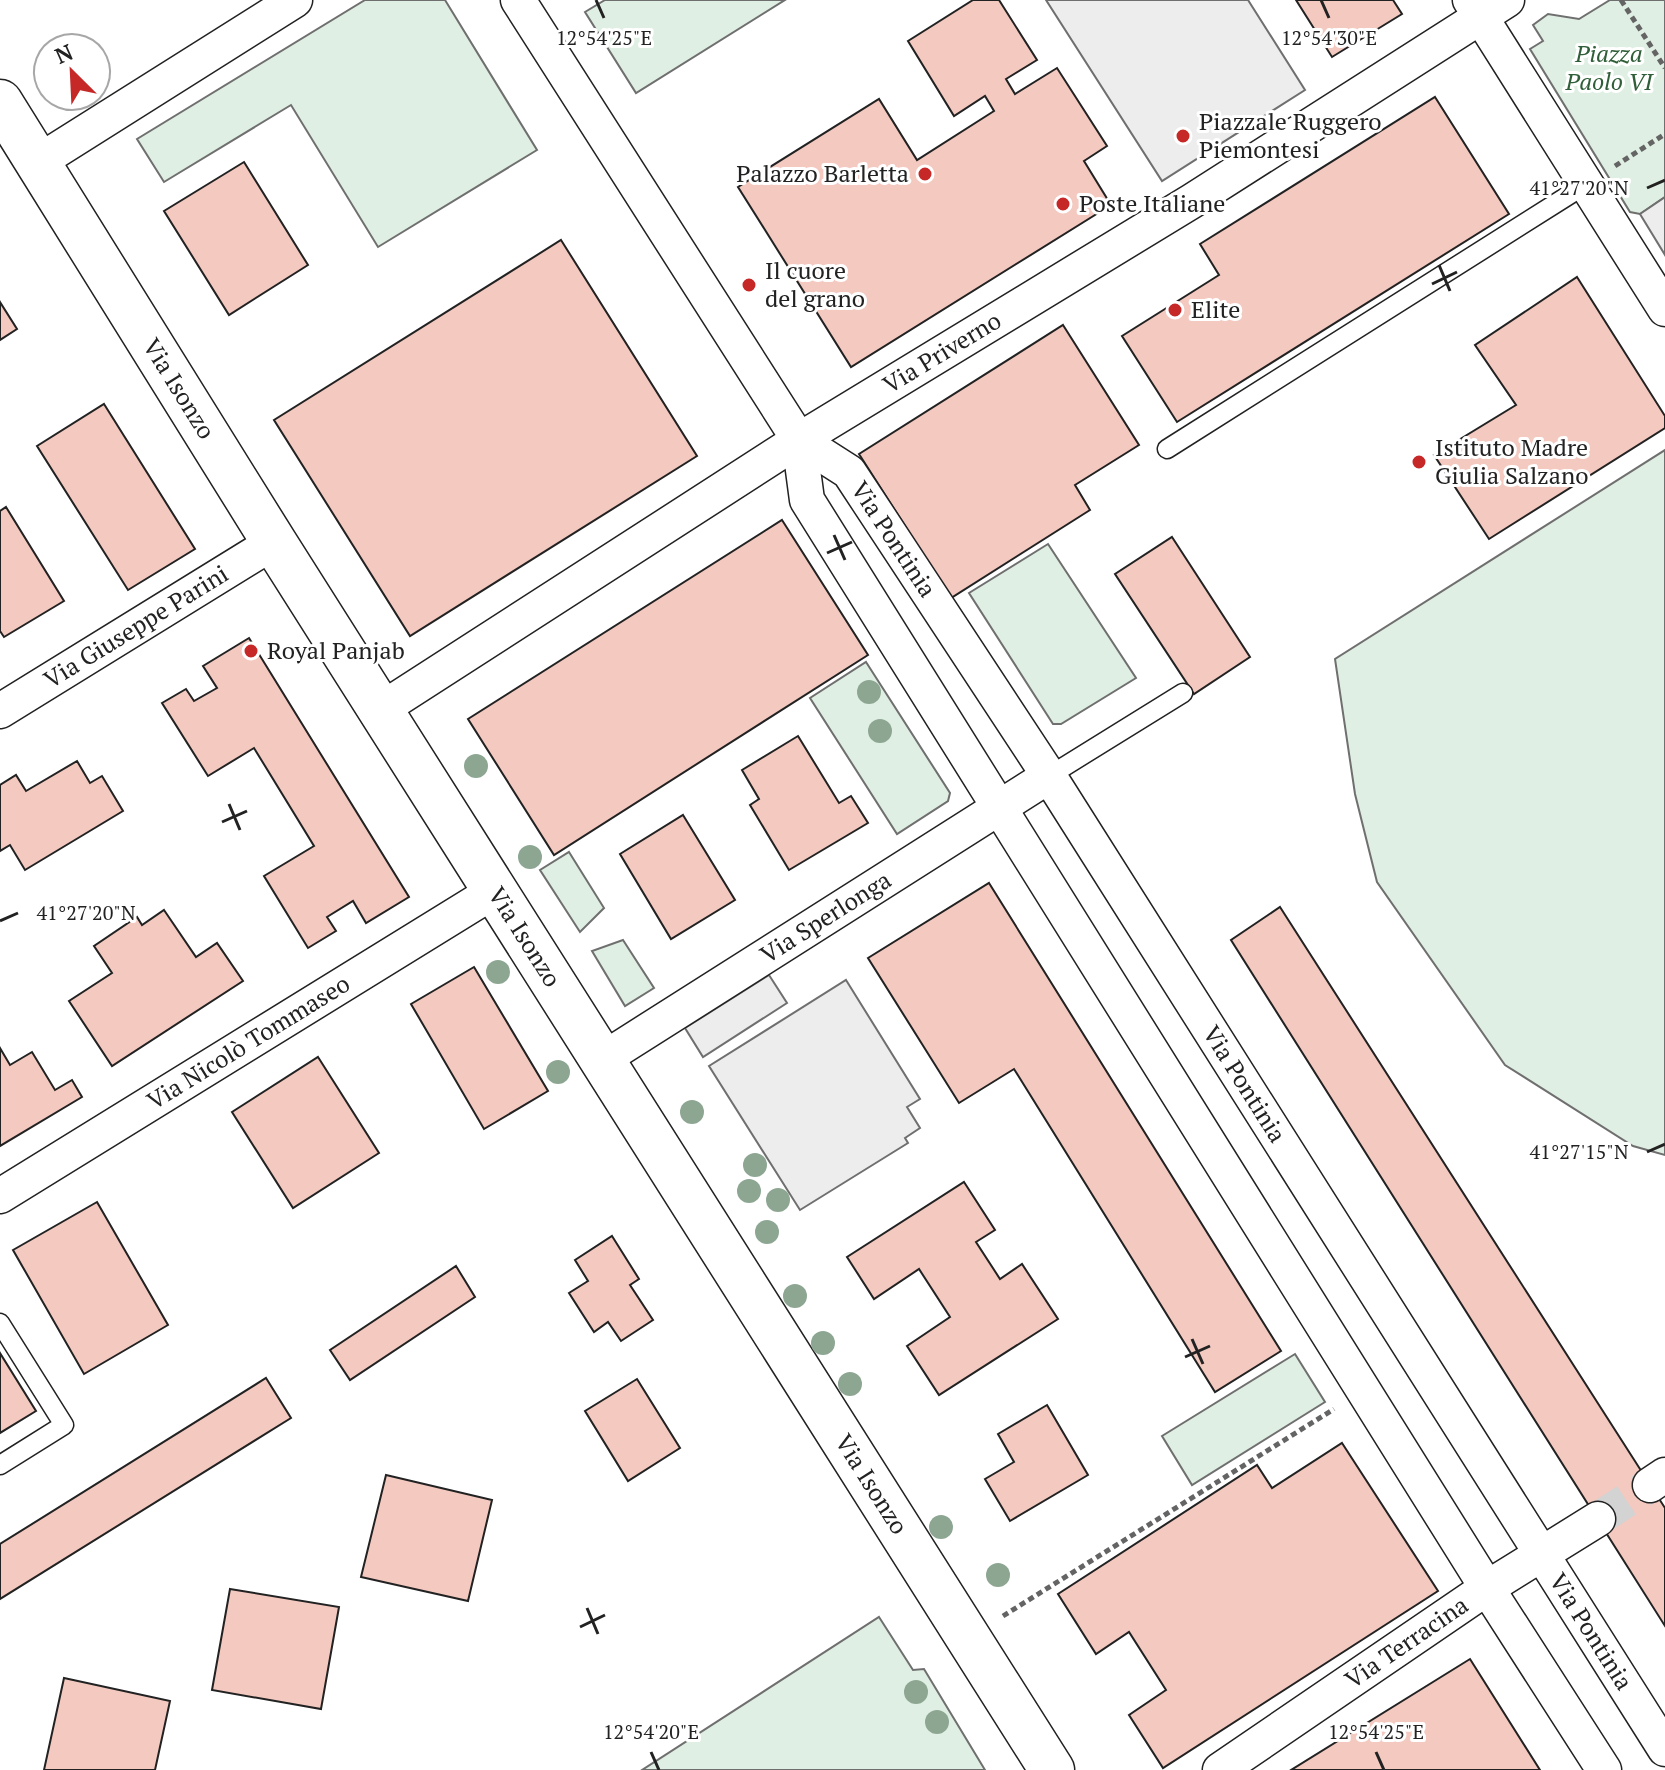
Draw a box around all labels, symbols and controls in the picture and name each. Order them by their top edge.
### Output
text: 12°54'25"E [556,24,652,51]
text: 12°54'30"E [1281,24,1377,51]
north arrow [32,32,112,112]
text: N [50,37,77,70]
park label: Piazza Paolo VI [1564,37,1654,97]
place label: Piazzale Ruggero Piemontesi [1199,105,1382,165]
marker: Piazzale Ruggero Piemontesi [1174,127,1192,145]
place label: Palazzo Barletta [736,157,909,189]
marker: Palazzo Barletta [916,165,934,183]
text: 41°27'20"N [1529,174,1629,201]
place label: Poste Italiane [1079,187,1225,219]
marker: Poste Italiane [1054,195,1072,213]
place label: Il cuore del grano [765,254,865,314]
marker: Il cuore del grano [740,276,758,294]
place label: Elite [1191,293,1240,325]
marker: Elite [1166,301,1184,319]
street label: Via Priverno [877,304,1007,400]
street label: Via Isonzo [136,332,223,445]
place label: Istituto Madre Giulia Salzano [1435,431,1588,491]
marker: Istituto Madre Giulia Salzano [1410,453,1428,471]
street label: Via Pontinia [844,475,944,603]
street label: Via Giuseppe Parini [37,557,234,695]
place label: Royal Panjab [267,634,405,666]
marker: Royal Panjab [242,642,260,660]
street label: Via Sperlonga [754,863,897,970]
street label: Via Isonzo [481,880,569,993]
text: 41°27'20"N [36,899,136,926]
street label: Via Nicolò Tommaseo [141,967,355,1117]
street label: Via Pontinia [1196,1019,1294,1148]
text: 41°27'15"N [1529,1138,1629,1165]
street label: Via Isonzo [828,1428,916,1540]
street label: Via Pontinia [1543,1567,1641,1696]
street label: Via Terracina [1338,1589,1474,1695]
text: 12°54'20"E [603,1718,699,1745]
text: 12°54'25"E [1328,1718,1424,1745]

